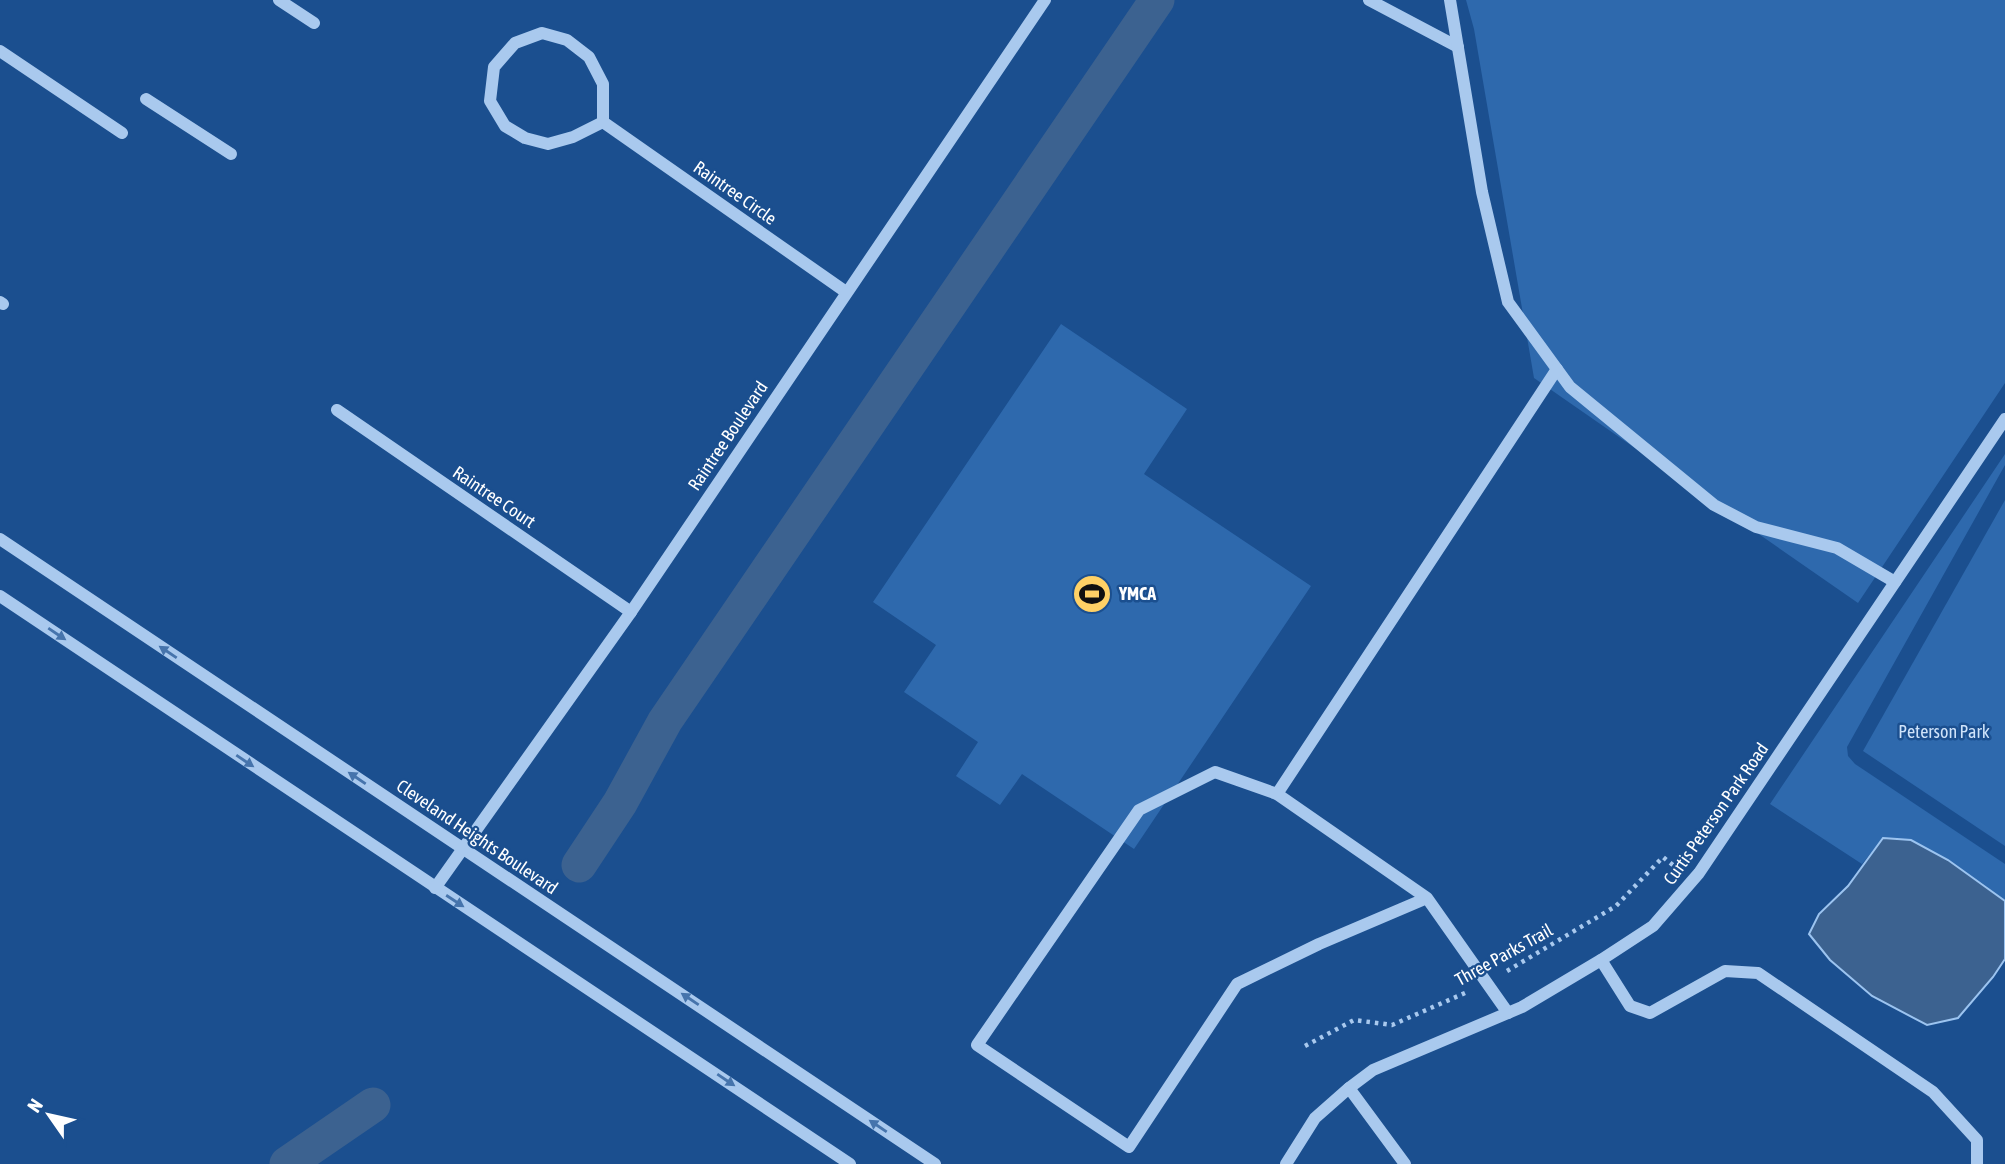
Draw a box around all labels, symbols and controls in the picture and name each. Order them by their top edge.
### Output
street label: Raintree Circle [690,156,781,229]
street label: Raintree Boulevard [683,377,772,494]
street label: Raintree Court [449,461,540,532]
sports icon: YMCA [1071,573,1113,615]
place label: YMCA [1118,583,1156,604]
one-way arrow [47,627,66,640]
one-way arrow [159,645,177,659]
park label: Peterson Park [1898,721,1990,742]
street label: Curtis Peterson Park Road [1659,739,1772,889]
one-way arrow [236,754,255,767]
one-way arrow [347,772,367,785]
street label: Cleveland Heights Boulevard [393,775,562,898]
one-way arrow [445,894,464,907]
street label: Three Parks Trail [1451,919,1556,990]
one-way arrow [680,993,699,1006]
one-way arrow [717,1074,736,1087]
north arrow [14,1080,84,1150]
text: N [23,1095,47,1116]
one-way arrow [869,1120,888,1133]

